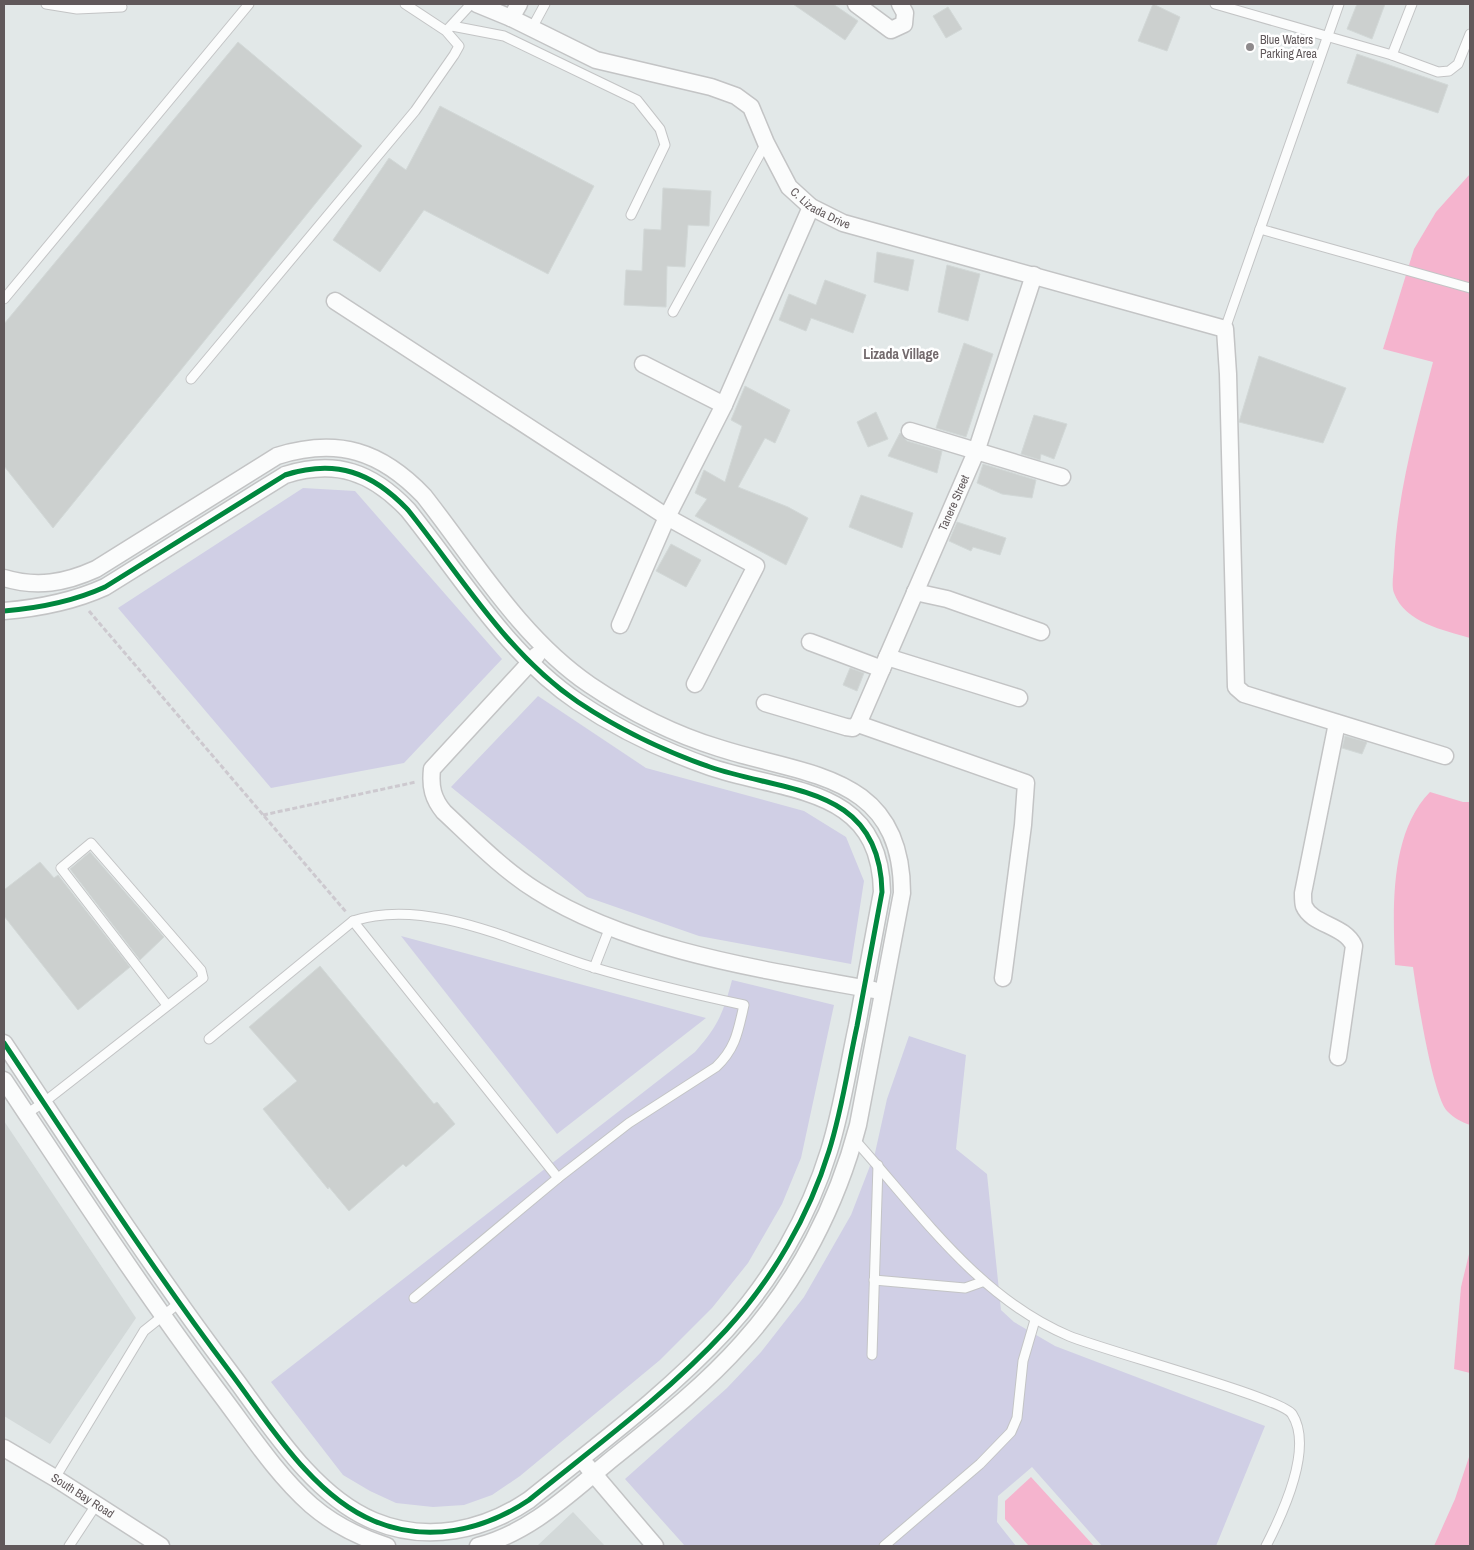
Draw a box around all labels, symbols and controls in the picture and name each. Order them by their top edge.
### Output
place label: Blue Waters Parking Area [1260,32,1317,62]
marker: Blue Waters Parking Area [1244,41,1256,53]
street label: C. Lizada Drive [787,184,852,233]
district label: Lizada Village [863,345,939,363]
street label: Tanere Street [935,472,973,533]
street label: South Bay Road [48,1470,117,1522]

